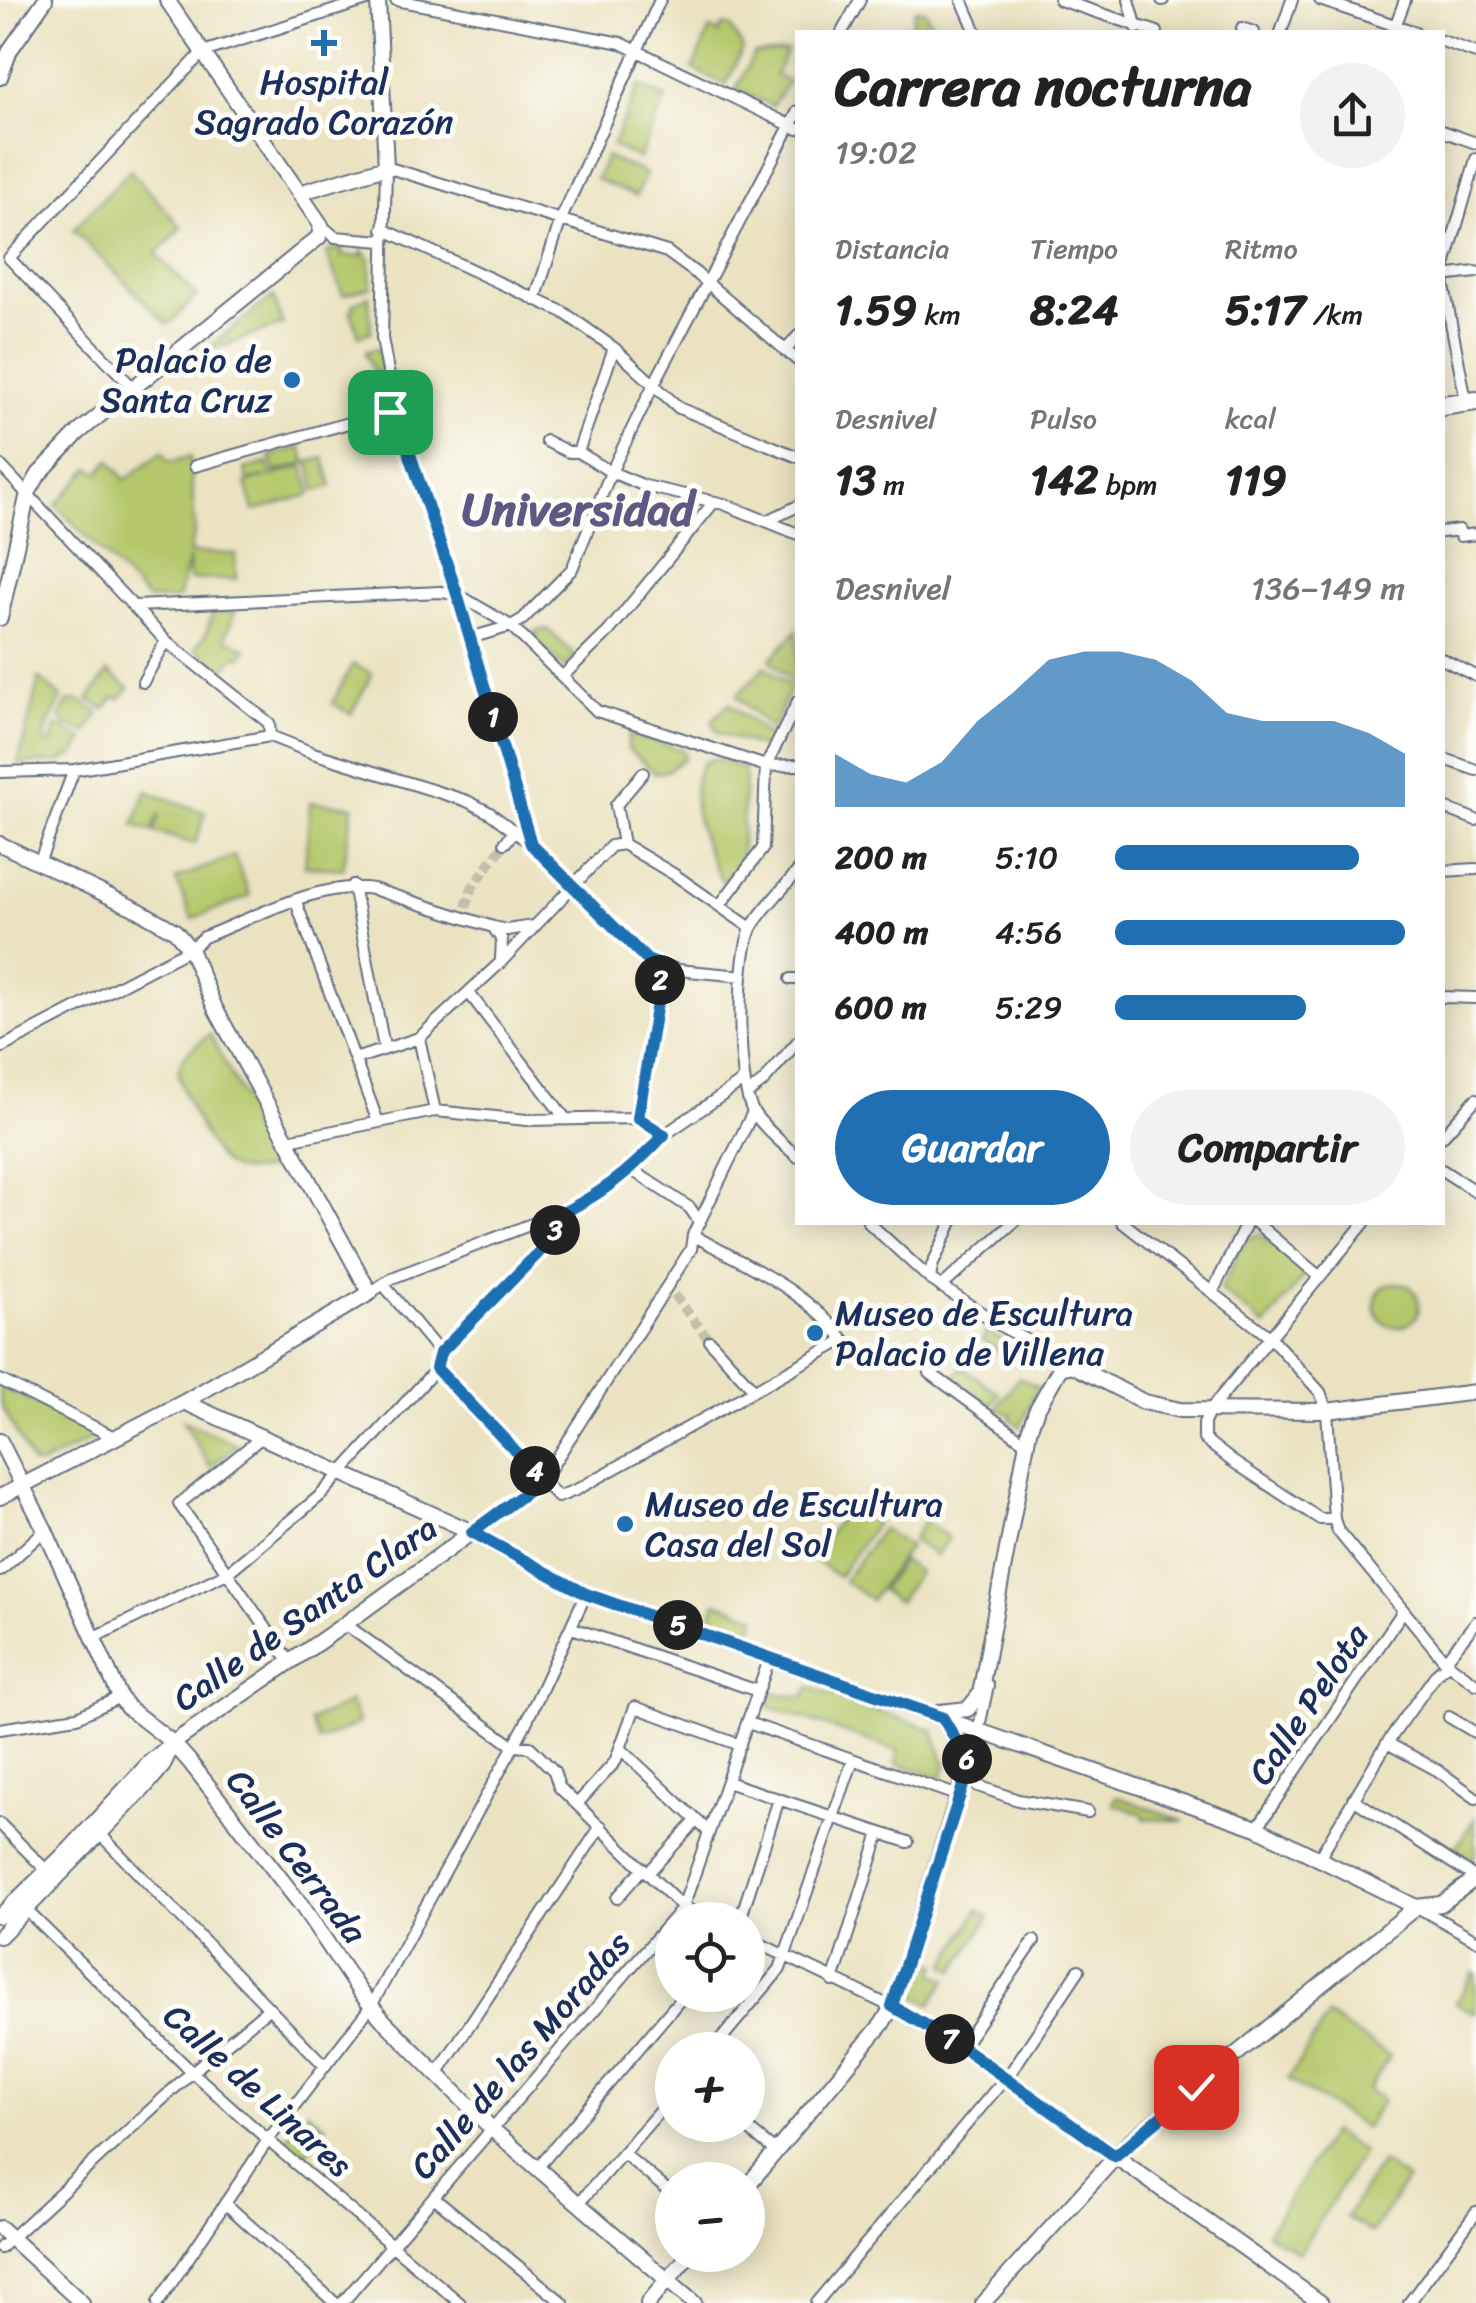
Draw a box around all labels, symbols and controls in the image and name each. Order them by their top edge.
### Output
marker: Hospital Sagrado Corazón [311,30,337,56]
text: Carrera nocturna [835,38,1251,135]
place label: Hospital Sagrado Corazón [195,51,453,153]
button: share [1300,63,1405,168]
text: 19:02 [835,124,917,181]
text: Distancia [835,224,950,273]
text: Tiempo [1030,224,1118,273]
text: Ritmo [1225,224,1298,273]
text: 1.59 [835,273,917,347]
text: 8:24 [1030,273,1119,347]
text: 5:17 [1225,273,1305,347]
text: km [917,290,961,339]
text: /km [1305,290,1363,339]
place label: Palacio de Santa Cruz [100,329,273,431]
marker: Palacio de Santa Cruz [281,369,303,391]
pin [348,370,433,455]
icon: arrive [363,385,418,440]
text: Desnivel [835,394,936,443]
text: Pulso [1030,394,1097,443]
text: kcal [1225,394,1276,443]
text: 13 [835,443,876,517]
text: 142 [1030,443,1099,517]
text: 119 [1225,443,1287,517]
text: m [876,460,905,509]
text: bpm [1099,460,1157,509]
district label: Universidad [462,470,697,550]
text: Desnivel [835,560,951,617]
text: 136–149 m [1251,560,1405,617]
pin: 1 [468,692,518,742]
text: 1 [487,692,499,741]
text: 200 m [835,829,927,886]
text: 5:10 [995,829,1058,886]
text: 400 m [835,904,928,961]
text: 4:56 [995,904,1062,961]
pin: 2 [635,955,685,1005]
text: 2 [652,955,668,1004]
text: 600 m [835,979,927,1036]
text: 5:29 [995,979,1062,1036]
button: Guardar [835,1090,1110,1205]
button: Compartir [1130,1090,1405,1205]
pin: 3 [530,1205,580,1255]
text: 3 [547,1205,563,1254]
place label: Museo de Escultura Palacio de Villena [835,1282,1133,1384]
marker: Museo de Escultura Palacio de Villena [804,1322,826,1344]
pin: 4 [510,1446,560,1496]
text: 4 [526,1446,544,1495]
place label: Museo de Escultura Casa del Sol [645,1473,943,1575]
street label: Calle de Santa Clara [159,1498,451,1728]
marker: Museo de Escultura Casa del Sol [614,1513,636,1535]
pin: 5 [653,1600,703,1650]
text: 5 [669,1600,687,1649]
street label: Calle Pelota [1231,1610,1386,1798]
pin: 6 [942,1734,992,1784]
text: 6 [959,1734,975,1783]
street label: Calle Cerrada [210,1755,384,1958]
map controls [655,1902,765,2272]
button: locate [655,1902,765,2012]
street label: Calle de las Moradas [394,1916,646,2194]
street label: Calle de Linares [149,1987,368,2193]
pin: 7 [925,2014,975,2064]
text: 7 [942,2014,958,2063]
button: + [655,2032,765,2142]
pin [1154,2045,1239,2130]
icon: check [1169,2060,1224,2115]
button: − [655,2162,765,2272]

